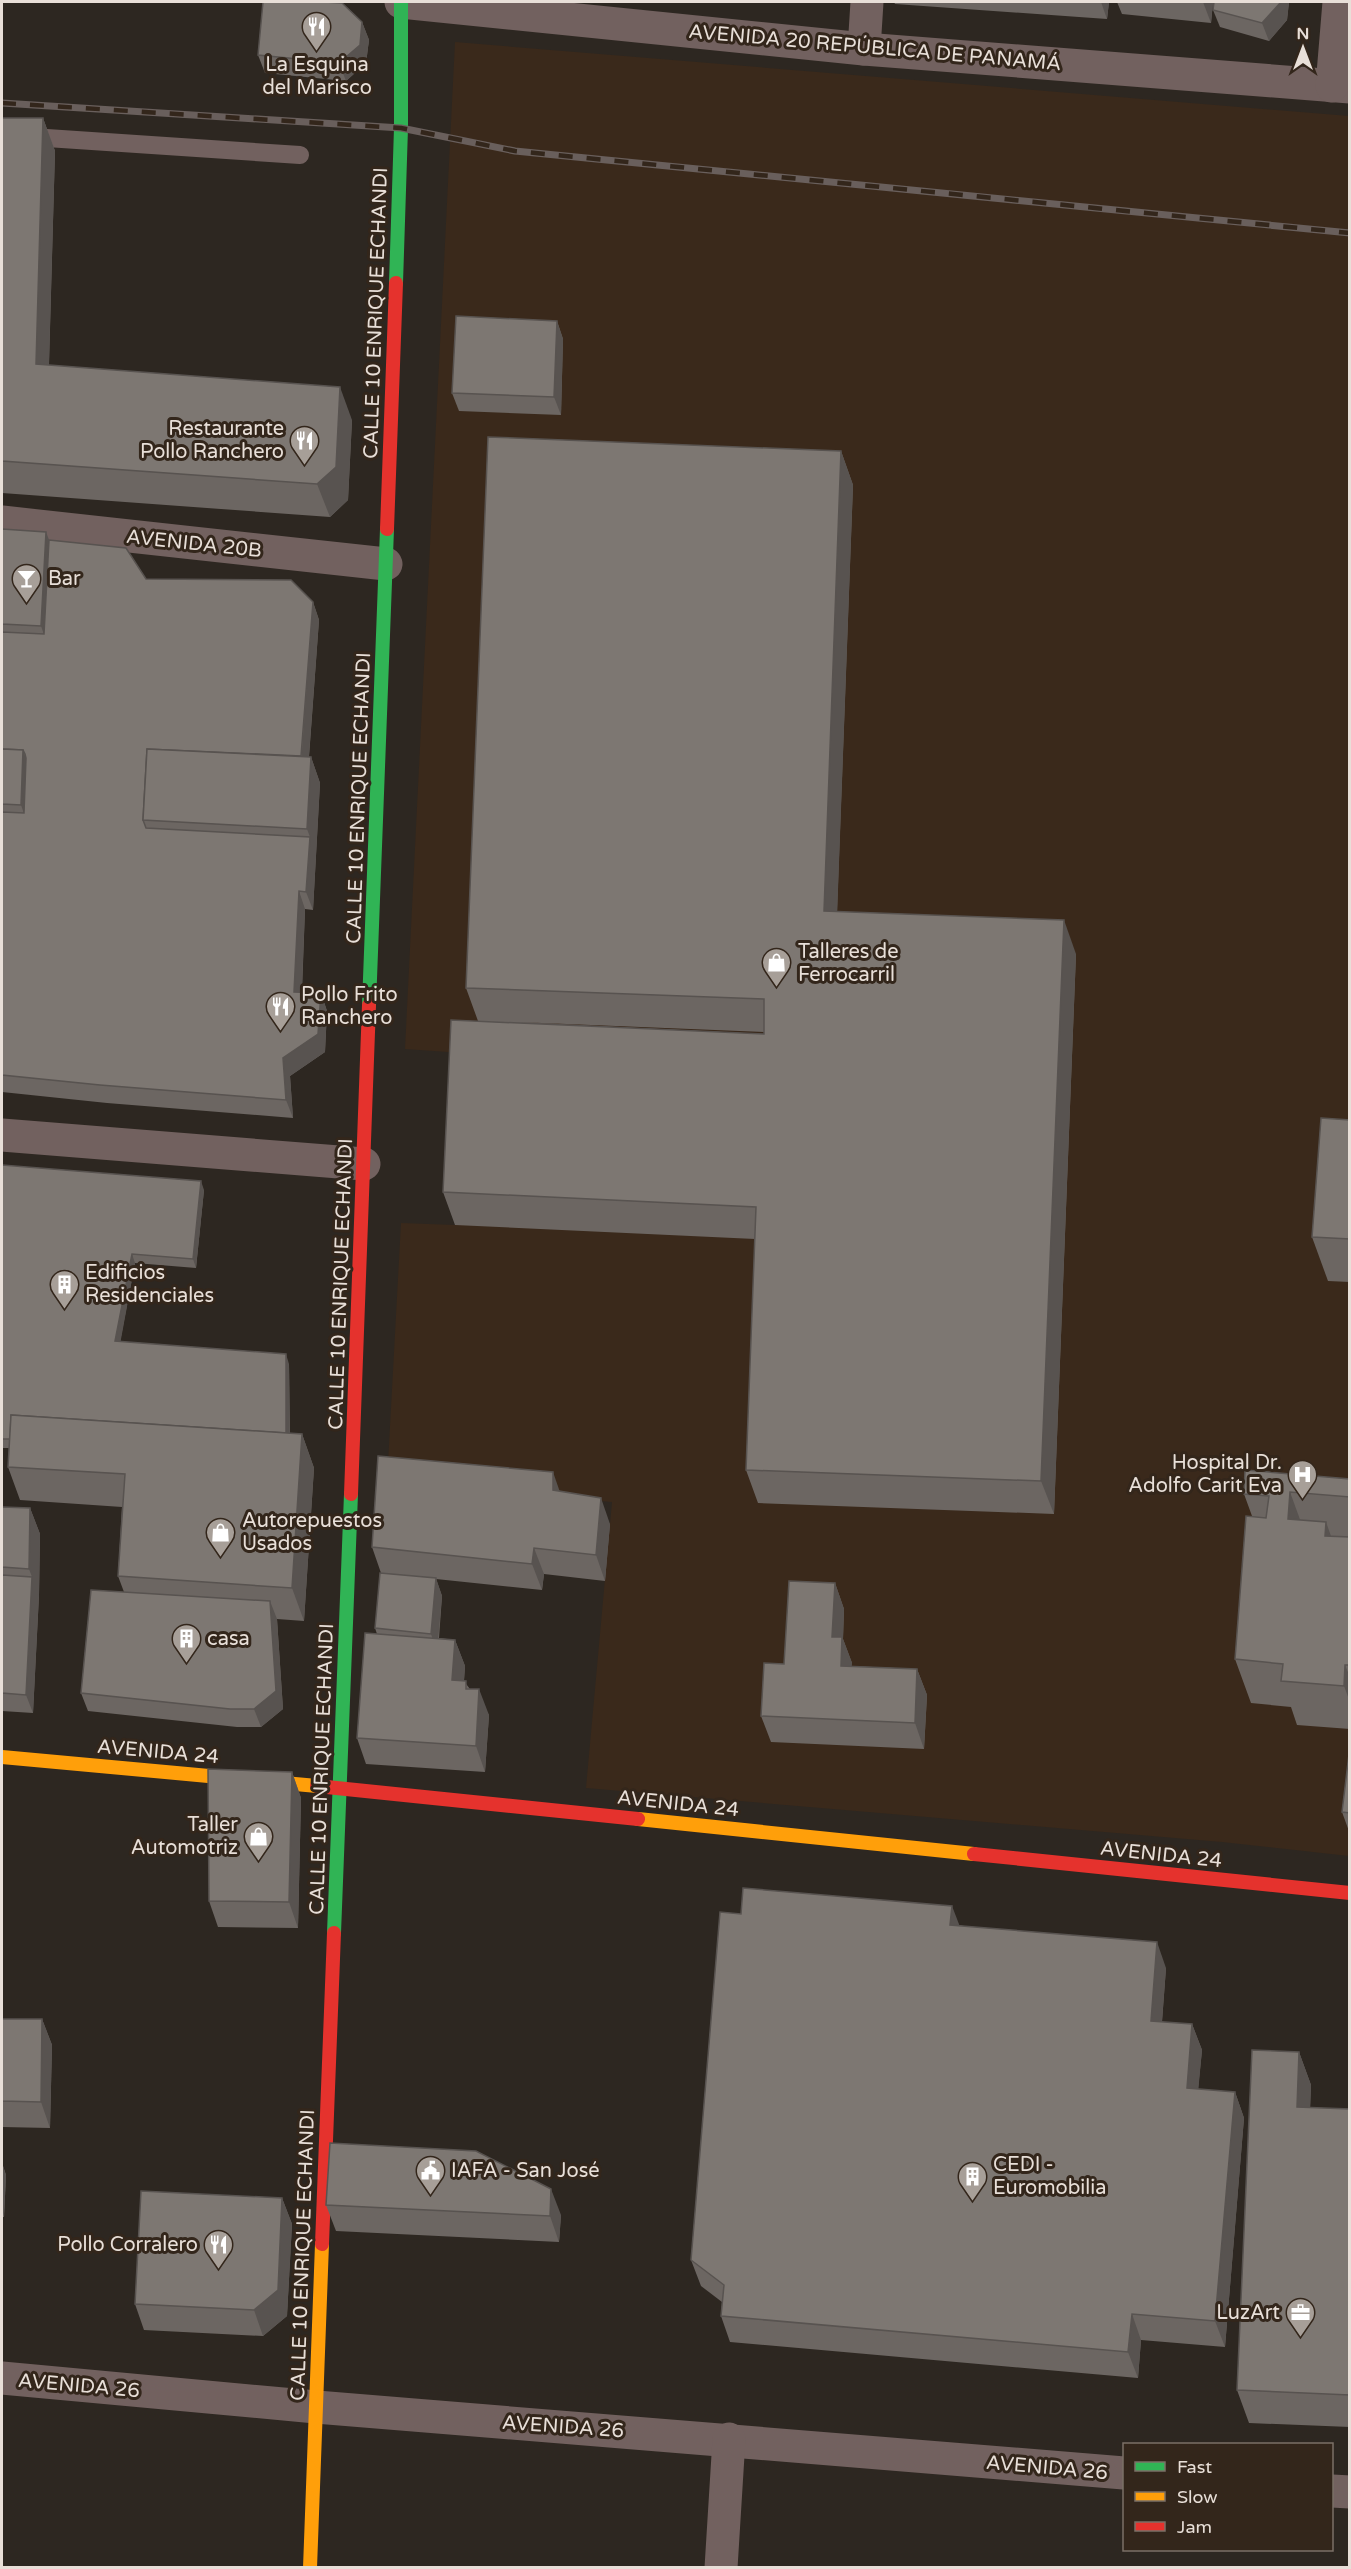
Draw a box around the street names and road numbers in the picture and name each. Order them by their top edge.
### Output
street label: AVENIDA 20 REPÚBLICA DE PANAMÁ [688,19,1062,76]
street label: CALLE 10 ENRIQUE ECHANDI [359,167,393,459]
street label: AVENIDA 20B [125,525,263,563]
street label: CALLE 10 ENRIQUE ECHANDI [342,652,376,944]
street label: CALLE 10 ENRIQUE ECHANDI [324,1138,358,1430]
street label: CALLE 10 ENRIQUE ECHANDI [305,1623,339,1915]
street label: AVENIDA 24 [96,1735,220,1769]
street label: AVENIDA 24 [616,1786,740,1822]
street label: AVENIDA 24 [1099,1837,1223,1873]
street label: CALLE 10 ENRIQUE ECHANDI [286,2109,320,2401]
street label: AVENIDA 26 [17,2369,141,2403]
street label: AVENIDA 26 [501,2411,625,2443]
street label: AVENIDA 26 [985,2451,1109,2485]

